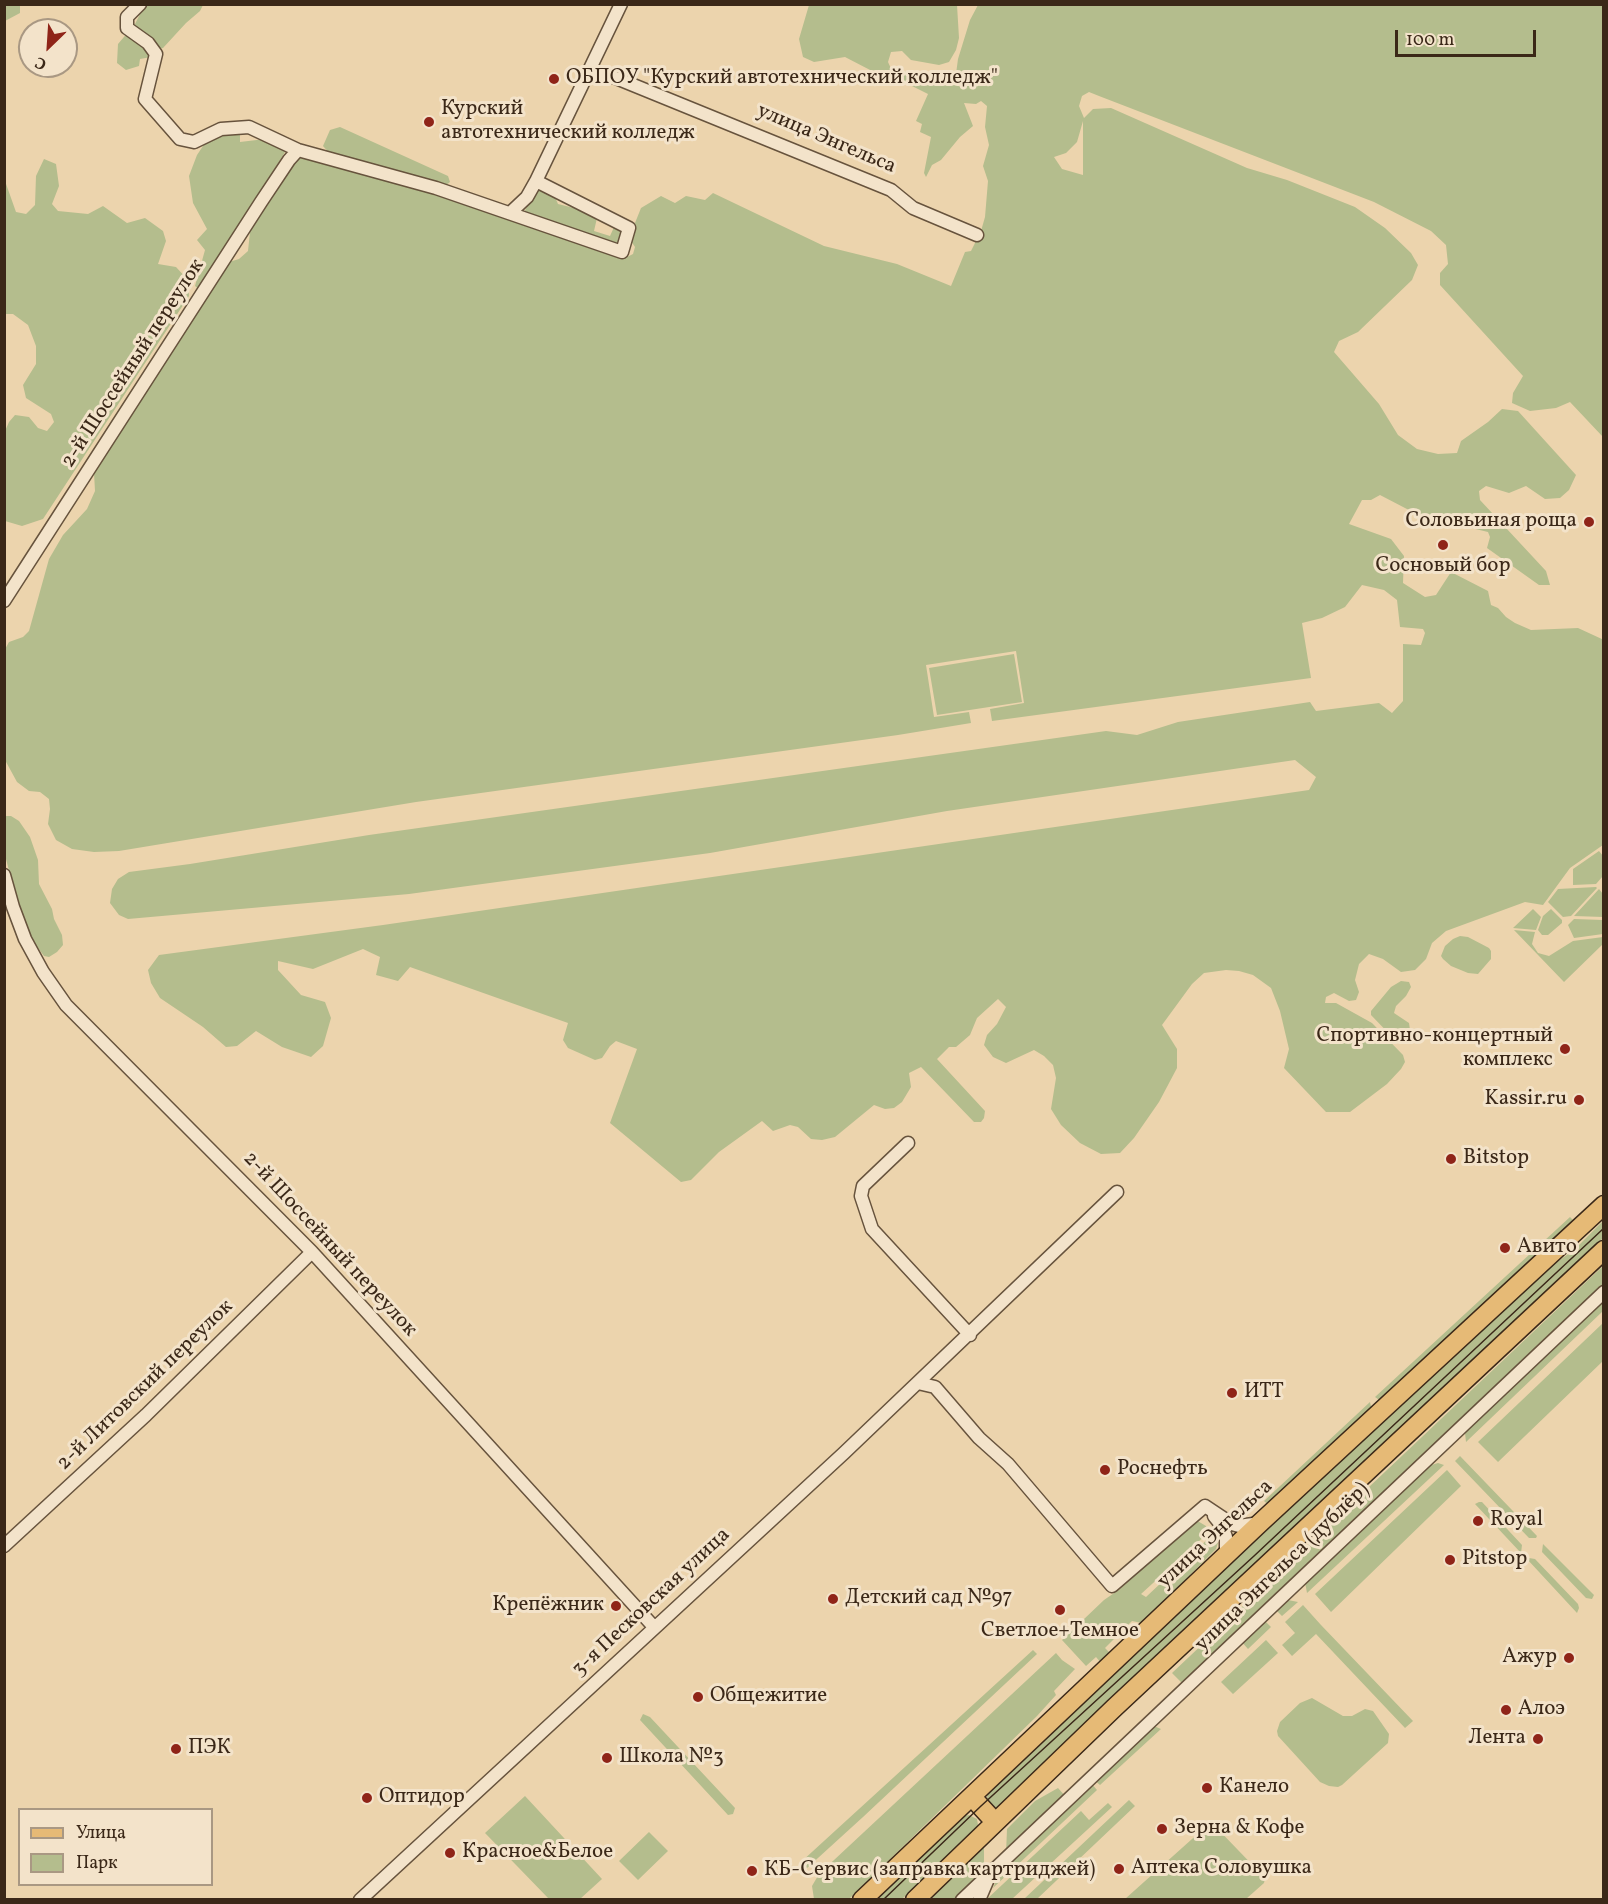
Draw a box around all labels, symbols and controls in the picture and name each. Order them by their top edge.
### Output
north arrow [18,18,78,78]
scale bar [1398,18,1539,56]
text: 100 m [1406,28,1455,53]
text: С [32,50,51,75]
place label: ОБПОУ "Курский автотехнический колледж" [566,66,998,92]
marker: ОБПОУ "Курский автотехнический колледж" [547,72,561,86]
place label: Курский автотехнический колледж [441,97,695,147]
street label: улица Энгельса [753,99,899,181]
marker: Курский автотехнический колледж [422,115,436,129]
street label: 2-й Шоссейный переулок [57,255,211,473]
place label: Соловьиная роща [1406,509,1577,535]
marker: Соловьиная роща [1582,515,1596,529]
marker: Сосновый бор [1436,538,1450,552]
place label: Сосновый бор [1375,554,1511,580]
place label: Спортивно-концертный комплекс [1317,1024,1553,1074]
marker: Спортивно-концертный комплекс [1558,1042,1572,1056]
place label: Kassir.ru [1484,1087,1567,1113]
marker: Kassir.ru [1572,1093,1586,1107]
place label: Bitstop [1463,1146,1529,1172]
street label: 2-й Шоссейный переулок [237,1147,421,1343]
marker: Bitstop [1444,1152,1458,1166]
place label: Авито [1517,1235,1577,1261]
marker: Авито [1498,1241,1512,1255]
street label: 2-й Литовский переулок [53,1295,239,1477]
place label: ИТТ [1244,1380,1284,1406]
marker: ИТТ [1225,1386,1239,1400]
place label: Роснефть [1117,1457,1208,1483]
marker: Роснефть [1098,1463,1112,1477]
street label: улица Энгельса [1153,1475,1279,1595]
street label: улица Энгельса (дублёр) [1191,1478,1375,1658]
place label: Royal [1490,1508,1543,1534]
marker: Royal [1471,1514,1485,1528]
street label: 3-я Песковская улица [568,1523,736,1683]
place label: Pitstop [1462,1547,1527,1573]
marker: Pitstop [1443,1553,1457,1567]
place label: Детский сад №97 [845,1586,1012,1612]
marker: Детский сад №97 [826,1592,840,1606]
place label: Крепёжник [492,1593,604,1619]
marker: Крепёжник [609,1599,623,1613]
marker: Светлое+Темное [1053,1603,1067,1617]
place label: Светлое+Темное [981,1619,1139,1645]
place label: Ажур [1502,1645,1557,1671]
marker: Ажур [1562,1651,1576,1665]
place label: Общежитие [710,1684,827,1710]
marker: Общежитие [691,1690,705,1704]
place label: Алоэ [1518,1697,1565,1723]
marker: Алоэ [1499,1703,1513,1717]
place label: Лента [1468,1726,1526,1752]
marker: Лента [1531,1732,1545,1746]
place label: ПЭК [188,1736,231,1762]
marker: ПЭК [169,1742,183,1756]
place label: Школа №3 [619,1745,724,1771]
marker: Школа №3 [600,1751,614,1765]
place label: Канело [1219,1775,1289,1801]
marker: Канело [1200,1781,1214,1795]
place label: Оптидор [379,1785,465,1811]
marker: Оптидор [360,1791,374,1805]
legend [18,1808,213,1886]
place label: Зерна & Кофе [1174,1816,1304,1842]
text: Улица [76,1821,126,1846]
marker: Зерна & Кофе [1155,1822,1169,1836]
place label: Красное&Белое [462,1840,613,1866]
marker: Красное&Белое [443,1846,457,1860]
text: Парк [76,1851,118,1876]
place label: Аптека Соловушка [1131,1856,1312,1882]
place label: КБ-Сервис (заправка картриджей) [764,1858,1095,1884]
marker: Аптека Соловушка [1112,1862,1126,1876]
marker: КБ-Сервис (заправка картриджей) [745,1864,759,1878]

